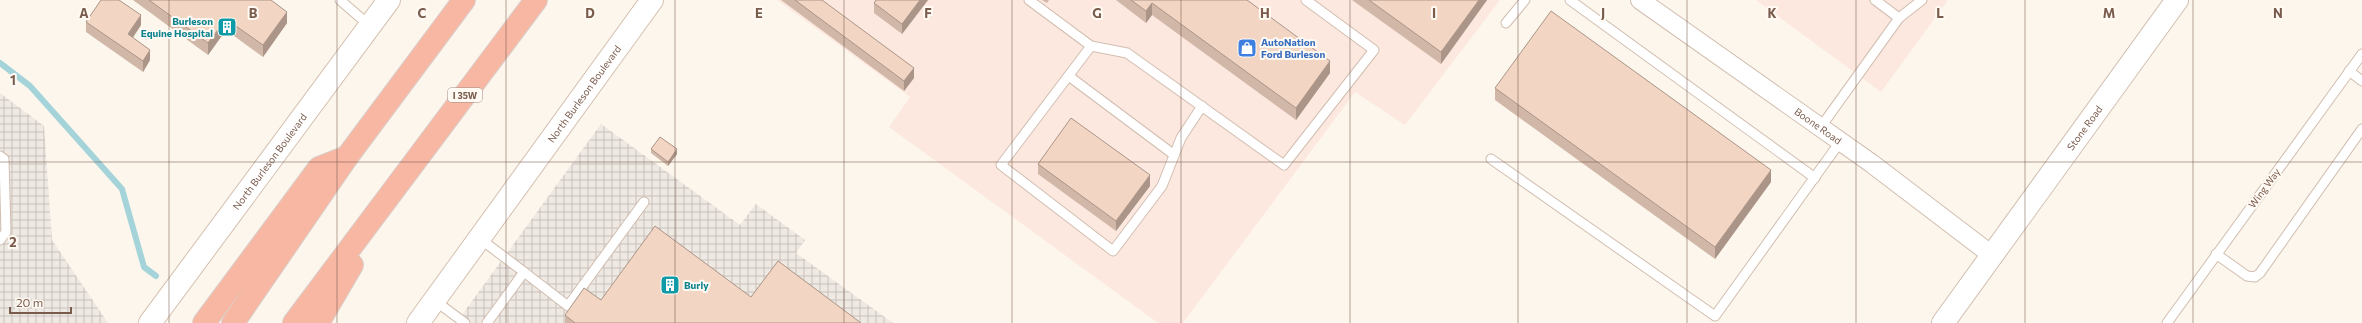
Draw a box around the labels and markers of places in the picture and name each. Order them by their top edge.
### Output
place label: Burleson Equine Hospital [141,15,213,39]
building icon: Burleson Equine Hospital [216,16,238,38]
place label: AutoNation Ford Burleson [1261,36,1325,60]
shop icon: AutoNation Ford Burleson [1236,37,1258,59]
building icon: Burly [659,274,681,296]
place label: Burly [684,279,709,291]

